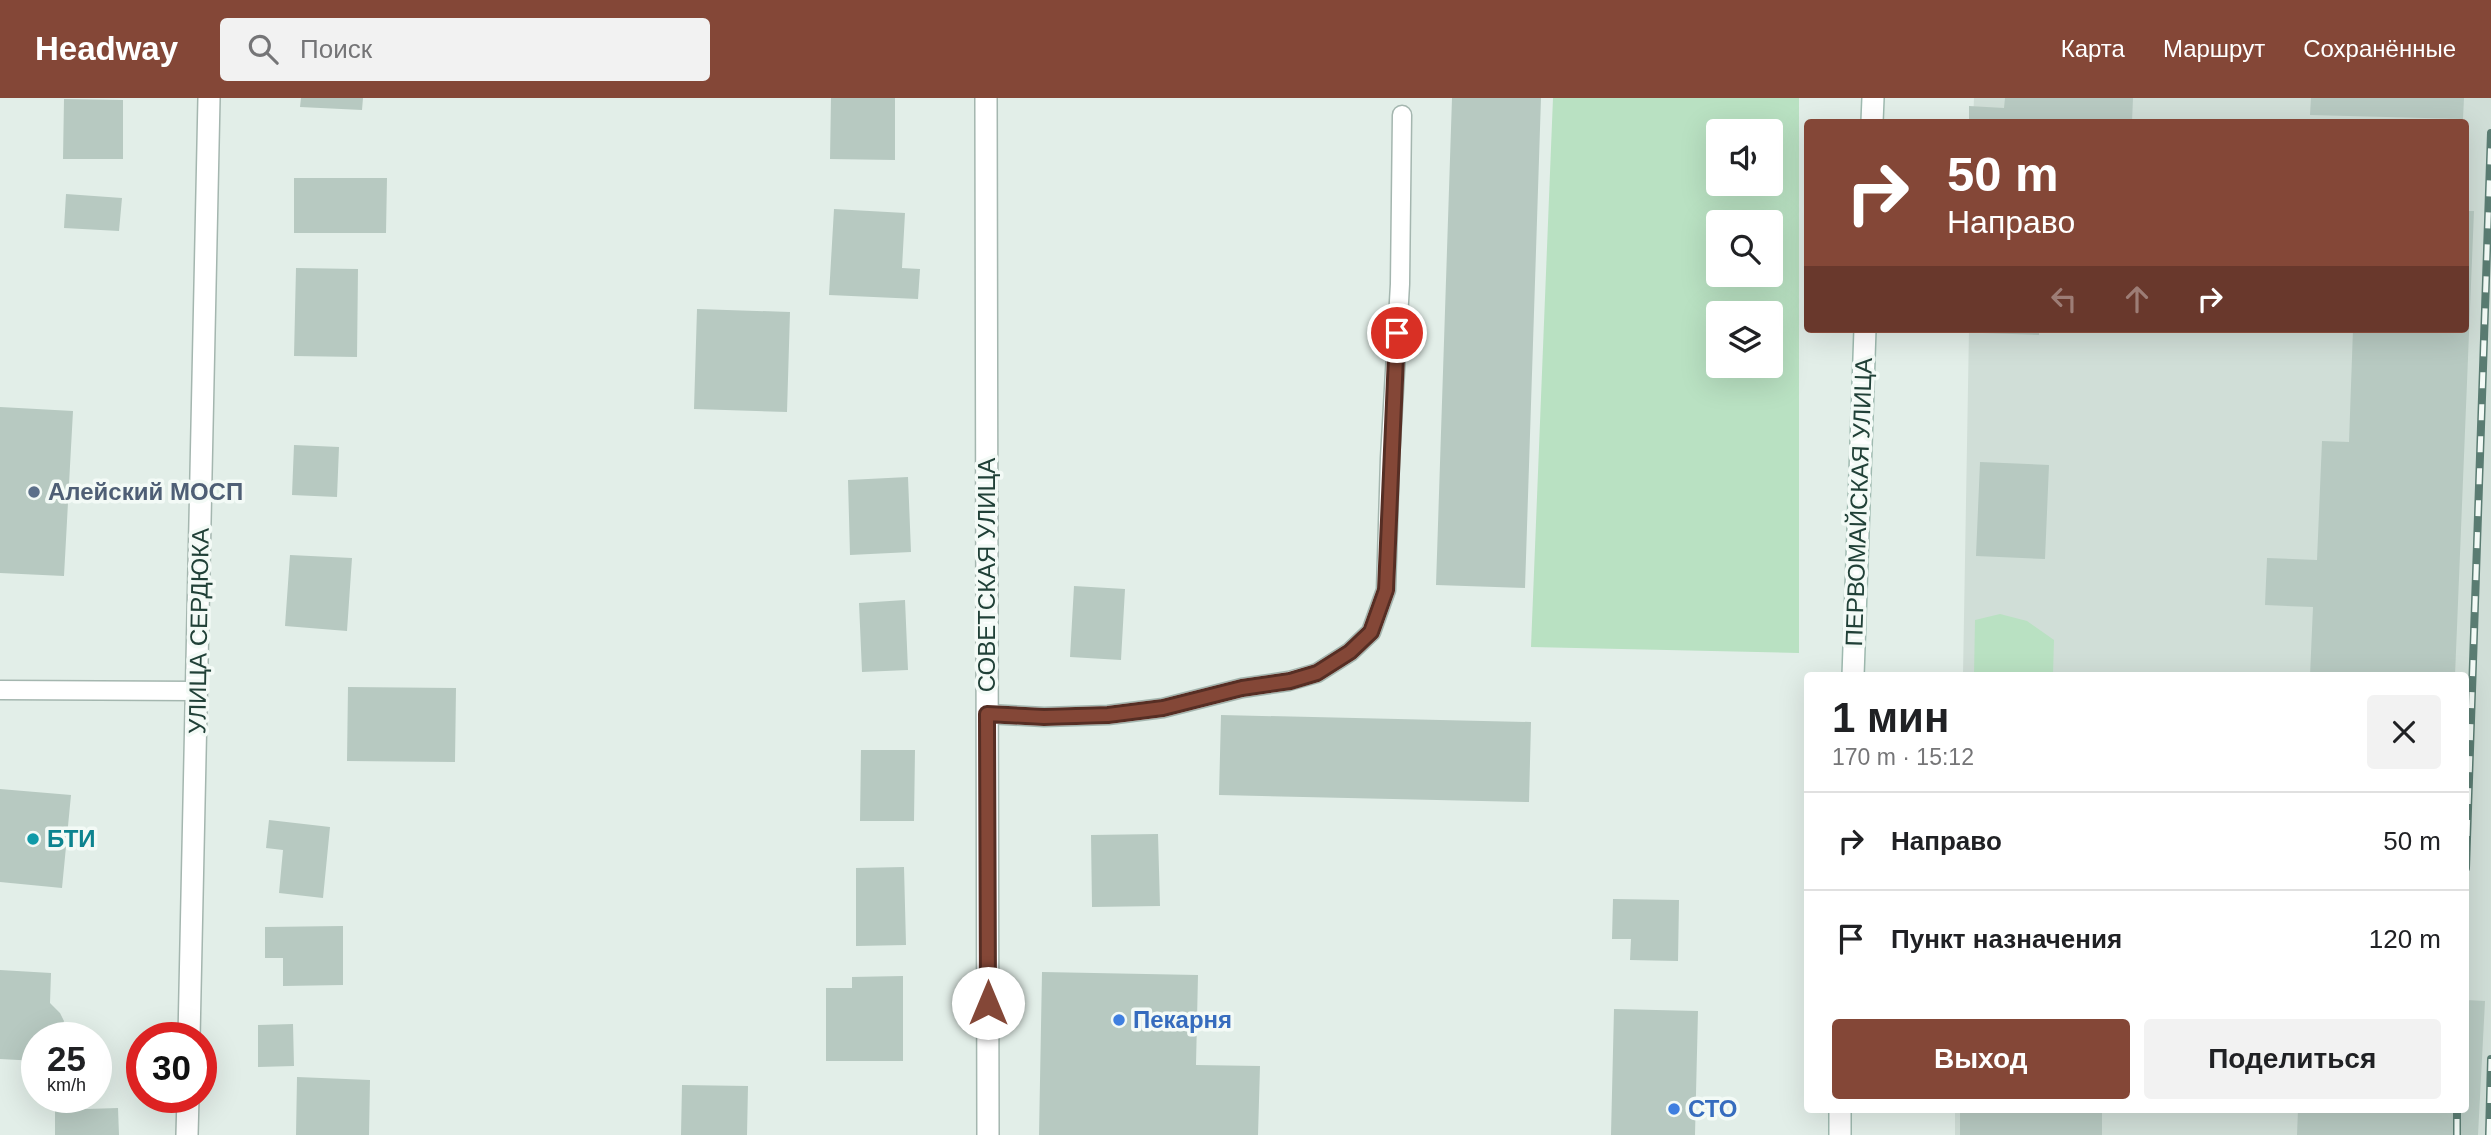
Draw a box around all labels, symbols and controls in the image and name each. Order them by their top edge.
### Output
search box [220,18,710,81]
text: Headway [35,30,178,67]
icon: search [244,30,282,68]
text: Поиск [300,34,372,64]
text: Карта [2061,35,2125,62]
text: Маршрут [2163,35,2265,62]
text: Сохранённые [2303,35,2456,62]
map controls [1706,119,1783,378]
button: sound [1706,119,1783,196]
icon: right [1832,147,1923,238]
text: 50 m [1947,147,2059,201]
text: Направо [1947,204,2075,240]
button: search [1706,210,1783,287]
icon: left [2045,280,2083,318]
icon: ahead [2118,280,2156,318]
icon: right [2191,280,2229,318]
button: layers [1706,301,1783,378]
pin [1367,303,1427,363]
icon: arrive [1378,314,1416,352]
street label: ПЕРВОМАЙСКАЯ УЛИЦА [1840,357,1877,647]
street label: СОВЕТСКАЯ УЛИЦА [973,458,1000,692]
place label: Алейский МОСП [48,478,243,505]
marker: Алейский МОСП [26,484,42,500]
street label: УЛИЦА СЕРДЮКА [183,528,214,734]
text: 1 мин [1832,694,1949,741]
button: close [2367,695,2441,769]
text: 170 m · 15:12 [1832,744,1974,770]
icon: right [1832,822,1870,860]
place label: БТИ [47,825,96,852]
text: Направо [1891,826,2002,856]
text: 50 m [2383,826,2441,856]
marker: БТИ [25,831,41,847]
icon: arrive [1832,920,1870,958]
text: Пункт назначения [1891,924,2122,954]
text: 120 m [2369,924,2441,954]
position arrow [951,966,1025,1040]
place label: Пекарня [1133,1006,1232,1033]
marker: Пекарня [1111,1012,1127,1028]
button: Выход [1832,1019,2130,1099]
button: Поделиться [2144,1019,2441,1099]
speed limit sign: 30 [126,1022,217,1113]
text: 25 [47,1039,86,1078]
text: km/h [47,1075,86,1095]
place label: СТО [1688,1095,1737,1122]
marker: СТО [1666,1101,1682,1117]

